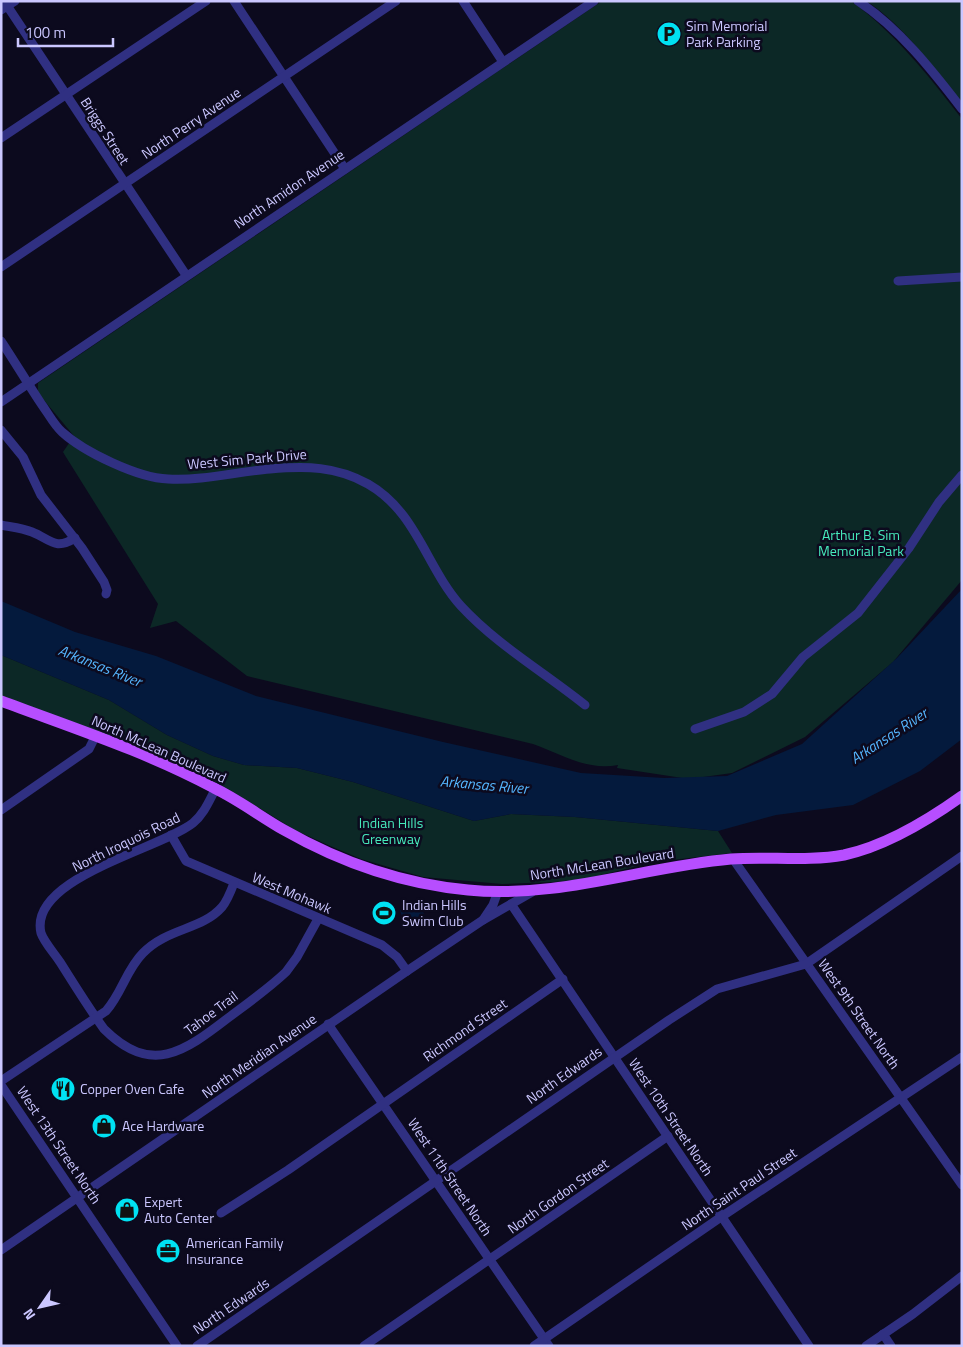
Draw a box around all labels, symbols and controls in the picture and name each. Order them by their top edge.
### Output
scale bar [18,15,112,47]
place label: Sim Memorial Park Parking [686,15,767,52]
text: 100 m [25,21,66,44]
parking icon: Sim Memorial Park Parking [656,21,682,47]
street label: North Perry Avenue [137,82,245,164]
street label: Briggs Street [76,93,135,169]
street label: North Amidon Avenue [229,144,348,233]
street label: West Sim Park Drive [186,443,307,474]
park label: Arthur B. Sim Memorial Park [818,524,904,561]
water label: Arkansas River [55,638,147,694]
water label: Arkansas River [846,701,934,769]
street label: North McLean Boulevard [88,709,230,788]
water label: Arkansas River [439,769,531,800]
street label: North Iroquois Road [68,806,183,877]
park label: Indian Hills Greenway [359,812,423,849]
street label: North McLean Boulevard [528,842,675,885]
street label: West Mohawk [249,866,336,919]
place label: Indian Hills Swim Club [402,894,467,931]
sports icon: Indian Hills Swim Club [371,900,397,926]
street label: West 9th Street North [813,954,905,1073]
street label: Tahoe Trail [179,985,242,1040]
street label: Richmond Street [418,993,511,1066]
street label: North Meridian Avenue [197,1008,320,1103]
street label: North Edwards [522,1041,606,1109]
street label: West 10th Street North [624,1054,719,1180]
restaurant icon: Copper Oven Cafe [50,1076,76,1102]
place label: Copper Oven Cafe [80,1078,184,1099]
street label: West 13th Street North [12,1082,107,1208]
shop icon: Ace Hardware [91,1113,117,1139]
street label: West 11th Street North [403,1114,498,1240]
place label: Ace Hardware [122,1115,204,1136]
street label: North Saint Paul Street [677,1142,801,1235]
street label: North Gordon Street [503,1153,613,1238]
place label: Expert Auto Center [144,1191,214,1228]
shop icon: Expert Auto Center [114,1197,140,1223]
place label: American Family Insurance [186,1232,284,1269]
office icon: American Family Insurance [155,1238,181,1264]
street label: North Edwards [188,1272,273,1339]
north arrow [15,1282,65,1332]
text: N [17,1305,40,1324]

